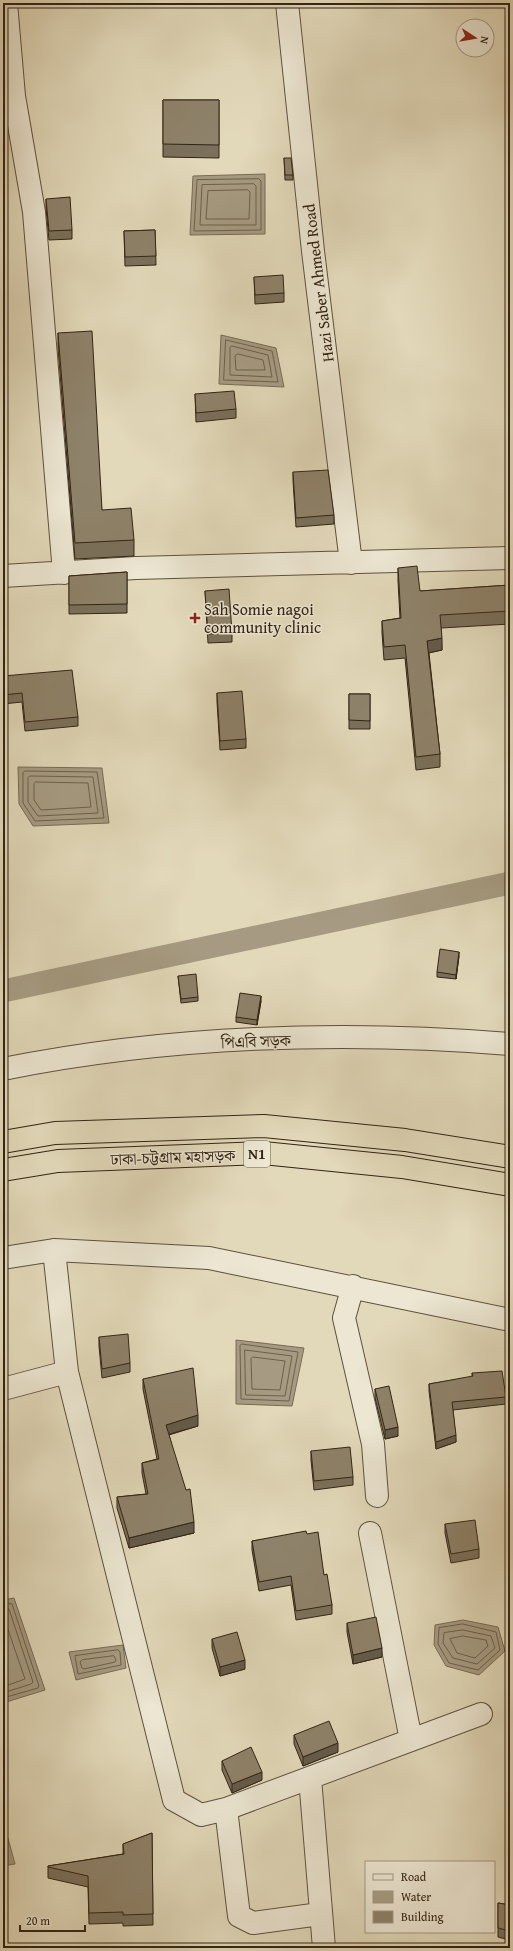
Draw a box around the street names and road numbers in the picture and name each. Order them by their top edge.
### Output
street label: Hazi Saber Ahmed Road [296,202,340,364]
street label: পিএবি সড়ক [220,1028,292,1054]
road number: N1 [244,1141,270,1167]
street label: ঢাকা-চট্টগ্রাম মহাসড়ক [109,1143,237,1171]

